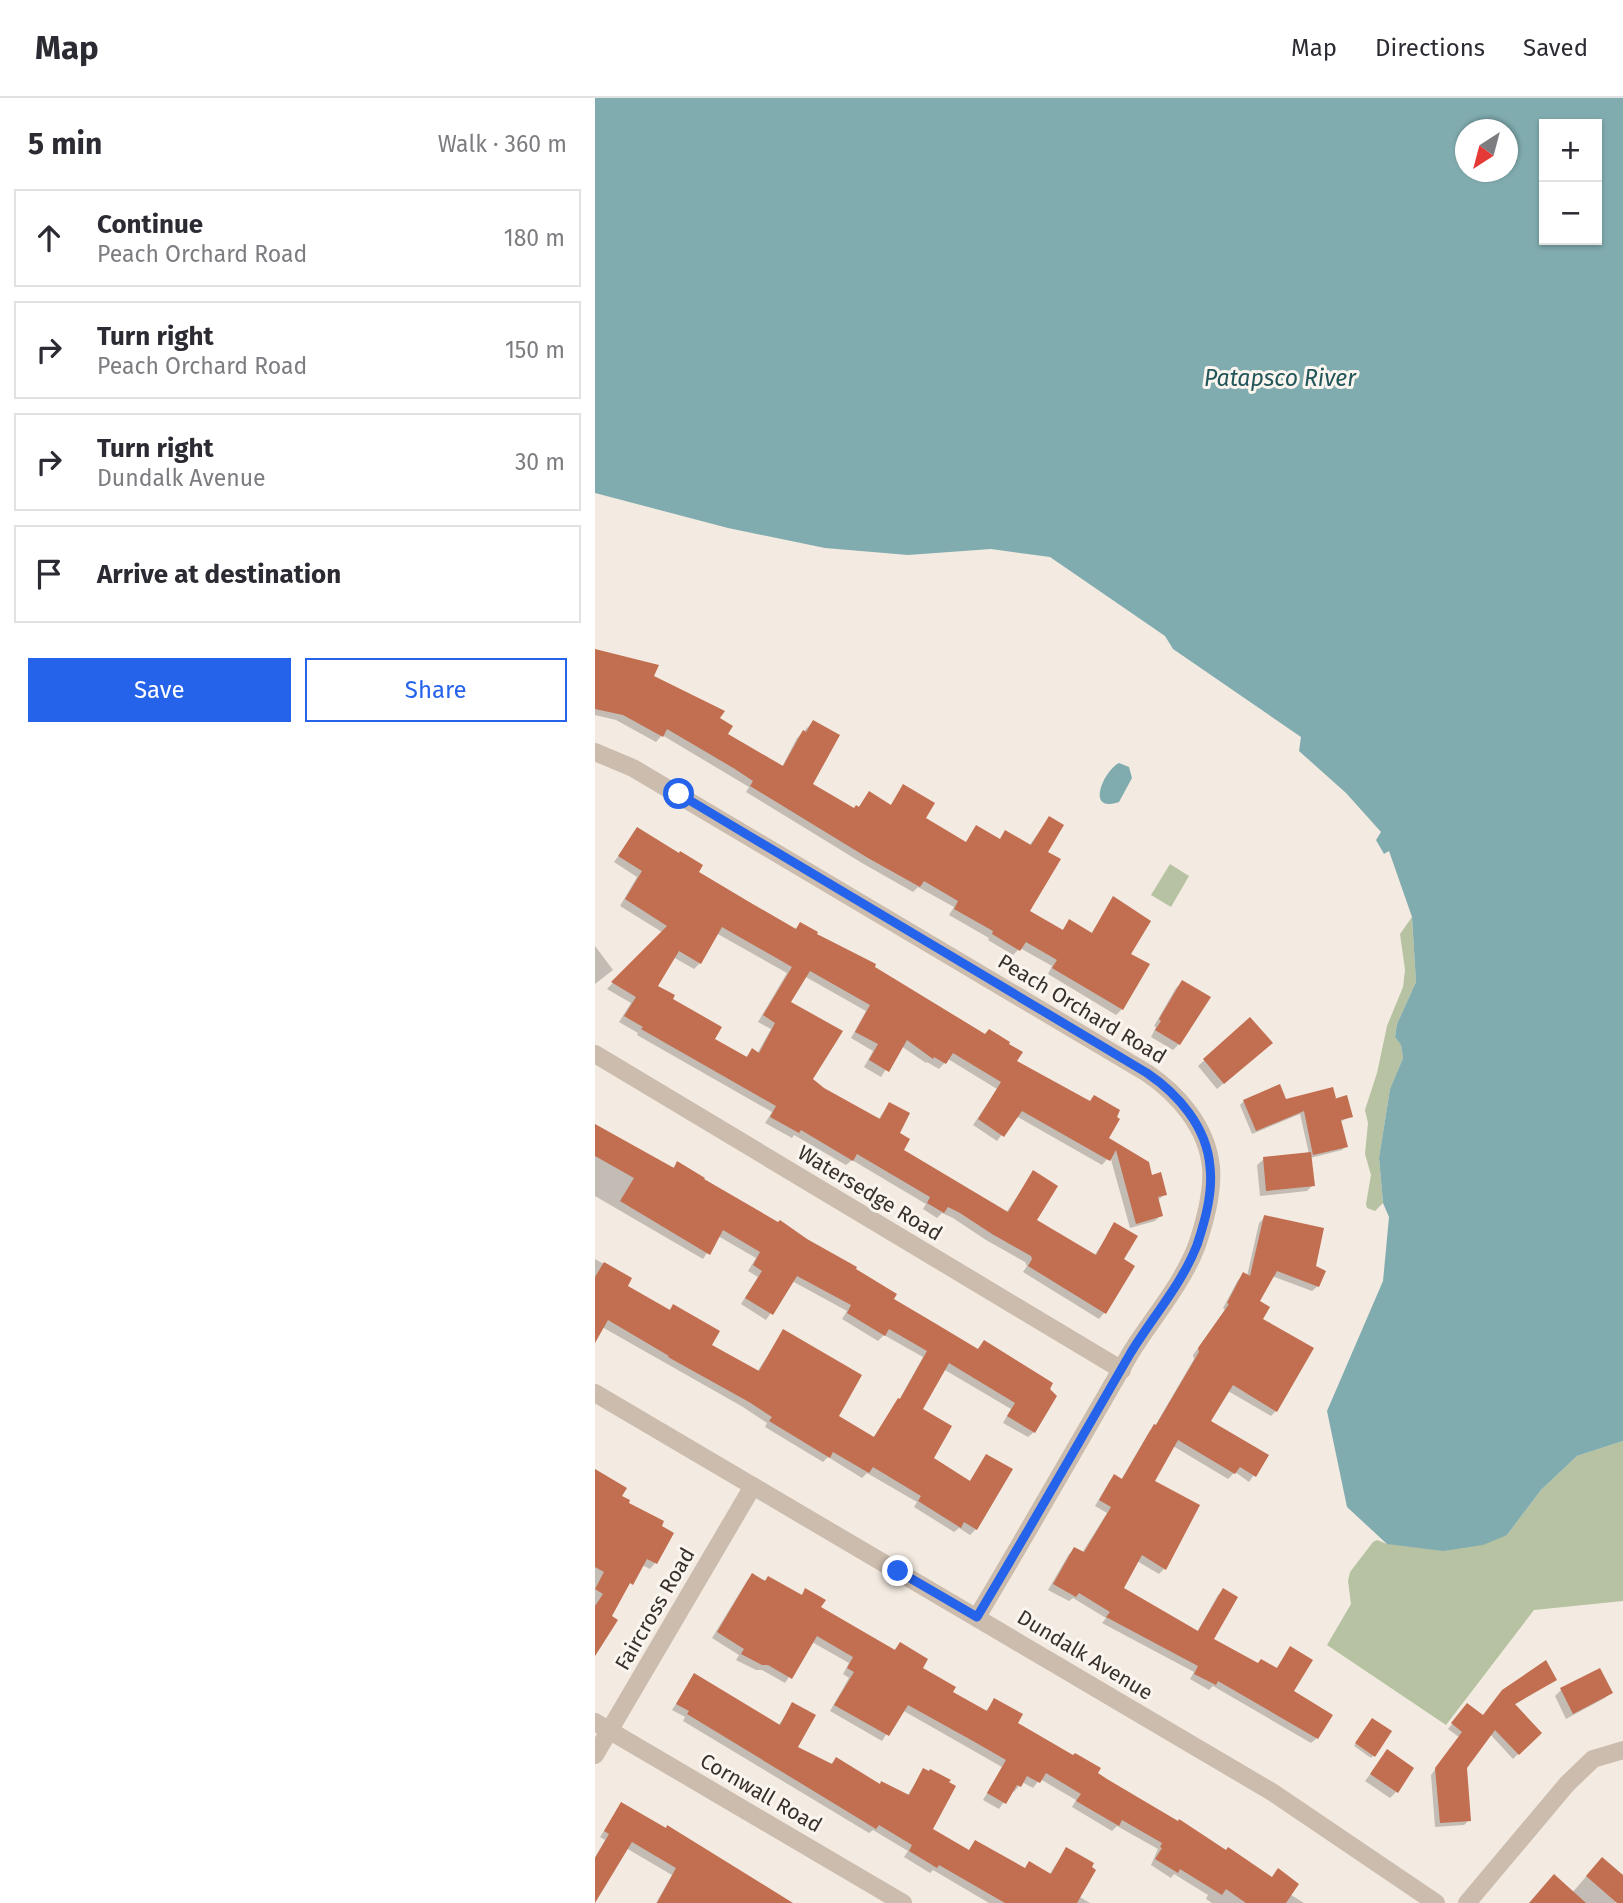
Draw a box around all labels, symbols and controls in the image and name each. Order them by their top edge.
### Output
text: Map [35,28,99,68]
text: Map [1291,34,1337,62]
text: Directions [1375,34,1485,62]
text: Saved [1523,34,1588,62]
north arrow [1455,119,1518,182]
map controls [1539,119,1602,245]
button: + [1539,119,1602,182]
text: 5 min [28,126,102,162]
text: Walk · 360 m [438,130,567,158]
button: − [1539,182,1602,245]
text: Continue [97,209,203,240]
icon: ahead [30,219,68,257]
text: 180 m [504,224,565,252]
text: Peach Orchard Road [97,240,307,268]
text: Turn right [97,321,214,352]
icon: right [30,331,68,369]
text: 150 m [505,336,565,364]
text: Peach Orchard Road [97,352,307,380]
water label: Patapsco River [1204,364,1357,392]
text: Turn right [97,433,214,464]
icon: right [30,443,68,481]
text: 30 m [515,448,565,476]
text: Dundalk Avenue [97,464,266,492]
icon: arrive [30,555,68,593]
text: Arrive at destination [97,559,341,590]
button: Save [28,658,291,722]
button: Share [305,658,567,722]
route start [663,778,694,809]
street label: Peach Orchard Road [993,948,1171,1070]
street label: Watersedge Road [793,1139,947,1247]
street label: Faircross Road [609,1543,701,1675]
route end [882,1555,913,1586]
street label: Dundalk Avenue [1012,1604,1158,1706]
street label: Cornwall Road [695,1748,827,1838]

